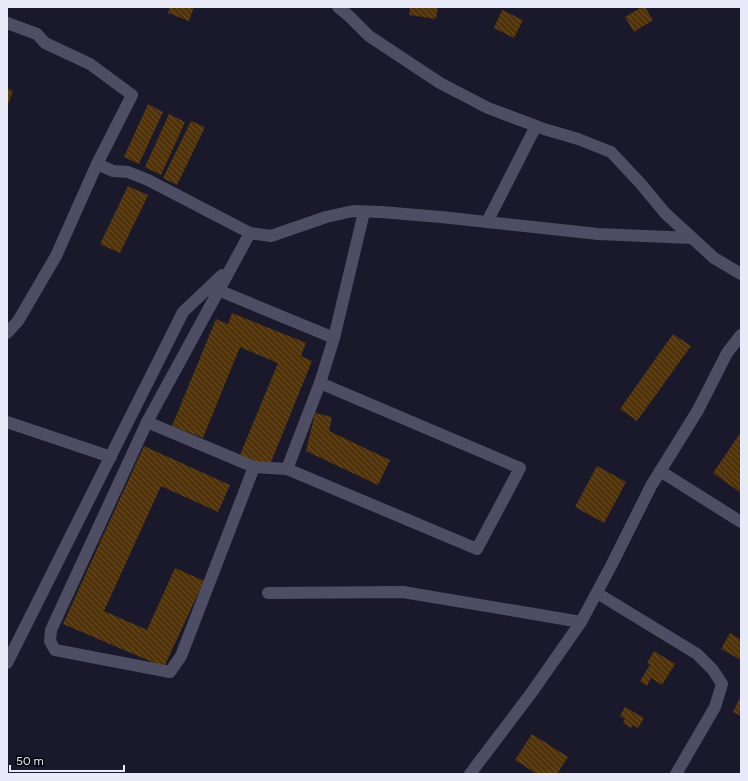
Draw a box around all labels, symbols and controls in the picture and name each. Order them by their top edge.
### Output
scale bar [10,747,124,773]
text: 50 m [16,754,44,768]

